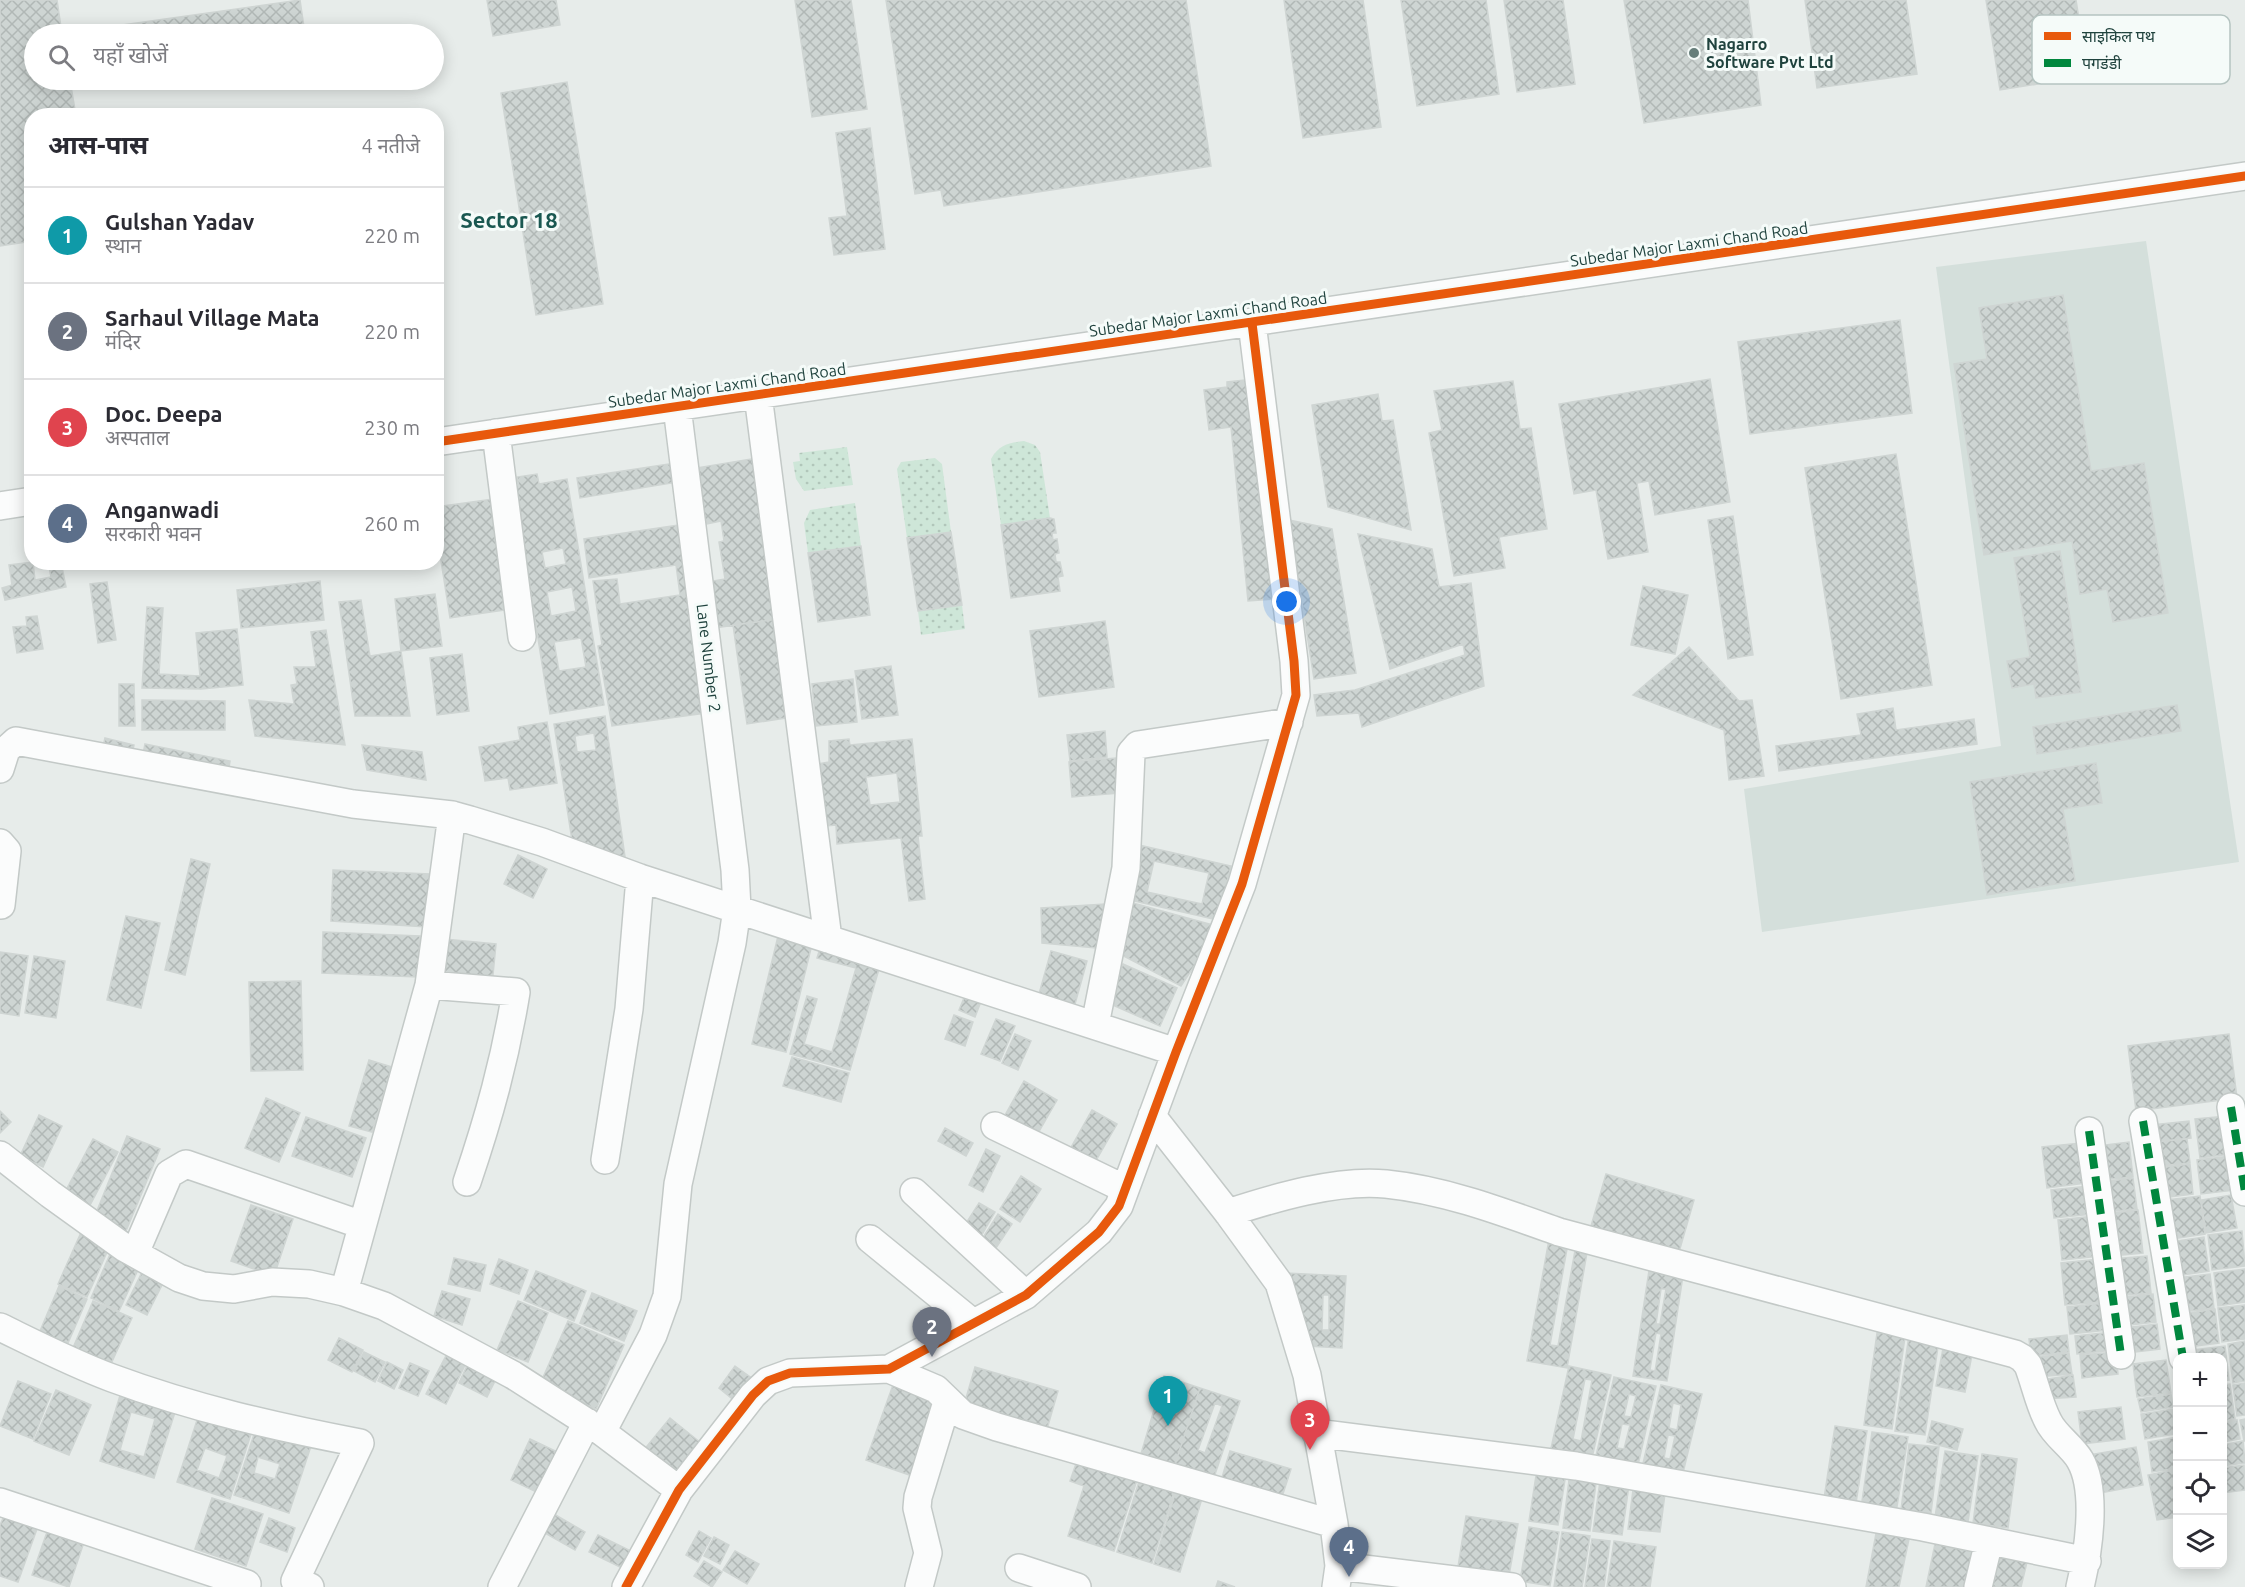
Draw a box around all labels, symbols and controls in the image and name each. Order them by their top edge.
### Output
legend [2032,15,2230,84]
search box [24,24,444,90]
text: साइकिल पथ [2082,27,2156,45]
place label: Nagarro Software Pvt Ltd [1706,35,1834,71]
icon: search [45,41,78,74]
text: यहाँ खोजें [93,42,168,67]
marker: Nagarro Software Pvt Ltd [1687,46,1701,60]
text: पगडंडी [2082,54,2122,72]
text: आस-पास [48,130,148,159]
text: 4 नतीजे [362,134,420,157]
district label: Sector 18 [460,207,558,232]
text: Gulshan Yadav [105,209,254,234]
street label: Subedar Major Laxmi Chand Road [1569,218,1809,270]
text: 1 [62,224,73,247]
text: 220 m [364,224,420,247]
text: स्थान [105,234,141,257]
street label: Subedar Major Laxmi Chand Road [1088,288,1328,340]
text: Sarhaul Village Mata [105,305,319,330]
text: 2 [62,320,73,343]
text: 220 m [364,320,420,343]
text: मंदिर [105,330,141,353]
street label: Subedar Major Laxmi Chand Road [607,359,847,411]
text: Doc. Deepa [105,401,223,426]
text: 3 [62,416,73,439]
text: 230 m [364,416,420,439]
text: अस्पताल [105,426,170,449]
text: Anganwadi [105,497,219,522]
text: 4 [62,512,73,535]
text: 260 m [364,512,420,535]
text: सरकारी भवन [105,522,201,545]
your location [1272,587,1301,616]
street label: Lane Number 2 [693,603,725,713]
pin: 2 [912,1308,952,1357]
map controls [2173,1353,2227,1569]
button: + [2173,1353,2227,1407]
pin: 1 [1148,1376,1188,1426]
pin: 3 [1290,1400,1330,1450]
button: − [2173,1407,2227,1461]
button: locate [2173,1461,2227,1515]
button: layers [2173,1515,2227,1569]
pin: 4 [1330,1528,1368,1577]

